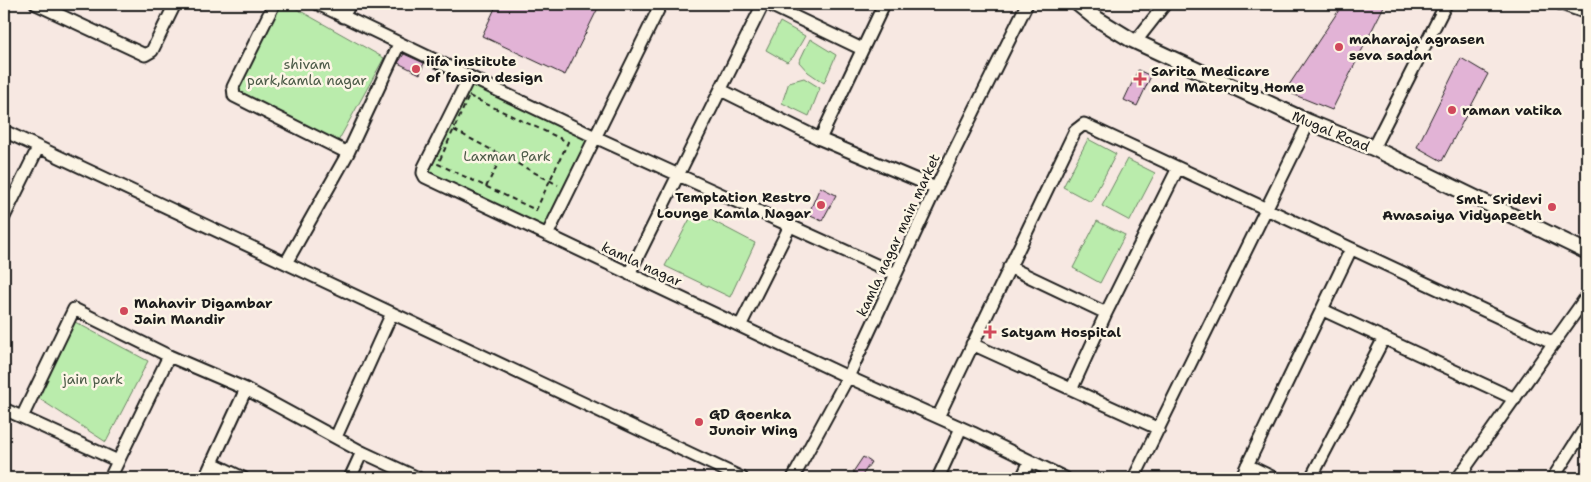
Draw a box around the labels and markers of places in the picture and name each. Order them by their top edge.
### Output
place label: maharaja agrasen seva sadan [1349,30,1485,64]
marker: maharaja agrasen seva sadan [1333,41,1345,53]
place label: iifa institute of fasion design [426,52,543,86]
place label: Sarita Medicare and Maternity Home [1151,62,1304,96]
marker: iifa institute of fasion design [410,63,422,75]
marker: Sarita Medicare and Maternity Home [1133,72,1147,86]
place label: raman vatika [1462,101,1562,119]
marker: raman vatika [1446,104,1458,116]
place label: Temptation Restro Lounge Kamla Nagar [657,188,811,222]
place label: Smt. Sridevi Awasaiya Vidyapeeth [1382,190,1542,224]
marker: Temptation Restro Lounge Kamla Nagar [815,199,827,211]
marker: Smt. Sridevi Awasaiya Vidyapeeth [1546,201,1558,213]
place label: Mahavir Digambar Jain Mandir [134,294,273,328]
marker: Mahavir Digambar Jain Mandir [118,305,130,317]
place label: Satyam Hospital [1001,323,1121,341]
marker: Satyam Hospital [983,325,997,339]
place label: GD Goenka Junoir Wing [709,405,797,439]
marker: GD Goenka Junoir Wing [693,416,705,428]

